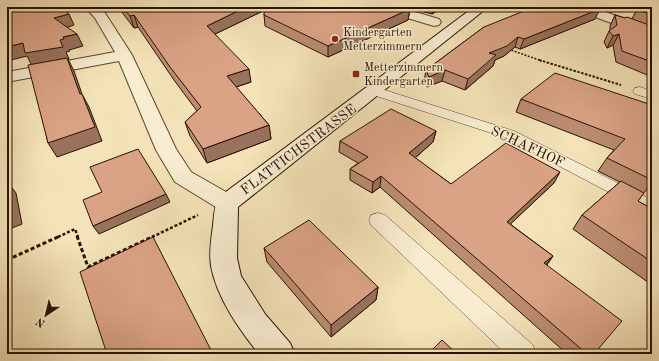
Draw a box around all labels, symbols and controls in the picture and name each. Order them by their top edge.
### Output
place label: Kindergarten Metterzimmern [343,27,422,53]
marker: Kindergarten Metterzimmern [330,34,340,44]
place label: Metterzimmern Kindergarten [364,62,443,88]
marker: Metterzimmern Kindergarten [351,69,361,79]
street label: FLATTICHSTRASSE [238,102,359,198]
street label: SCHAFHOF [489,124,567,170]
north arrow [26,295,66,335]
text: N [34,315,48,329]

